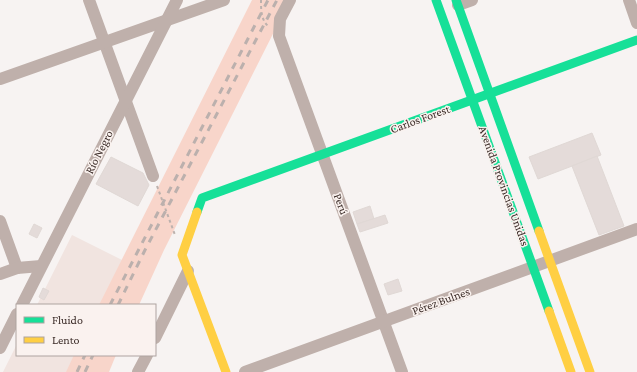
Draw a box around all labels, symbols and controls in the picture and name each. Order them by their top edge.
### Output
street label: Carlos Forest [388,101,453,136]
street label: Avenida Provincias Unidas [476,124,532,248]
street label: Río Negro [82,128,116,176]
street label: Perú [331,191,352,217]
street label: Pérez Bulnes [410,284,472,318]
legend [16,304,156,356]
text: Fluido [52,313,83,327]
text: Lento [52,333,80,347]

